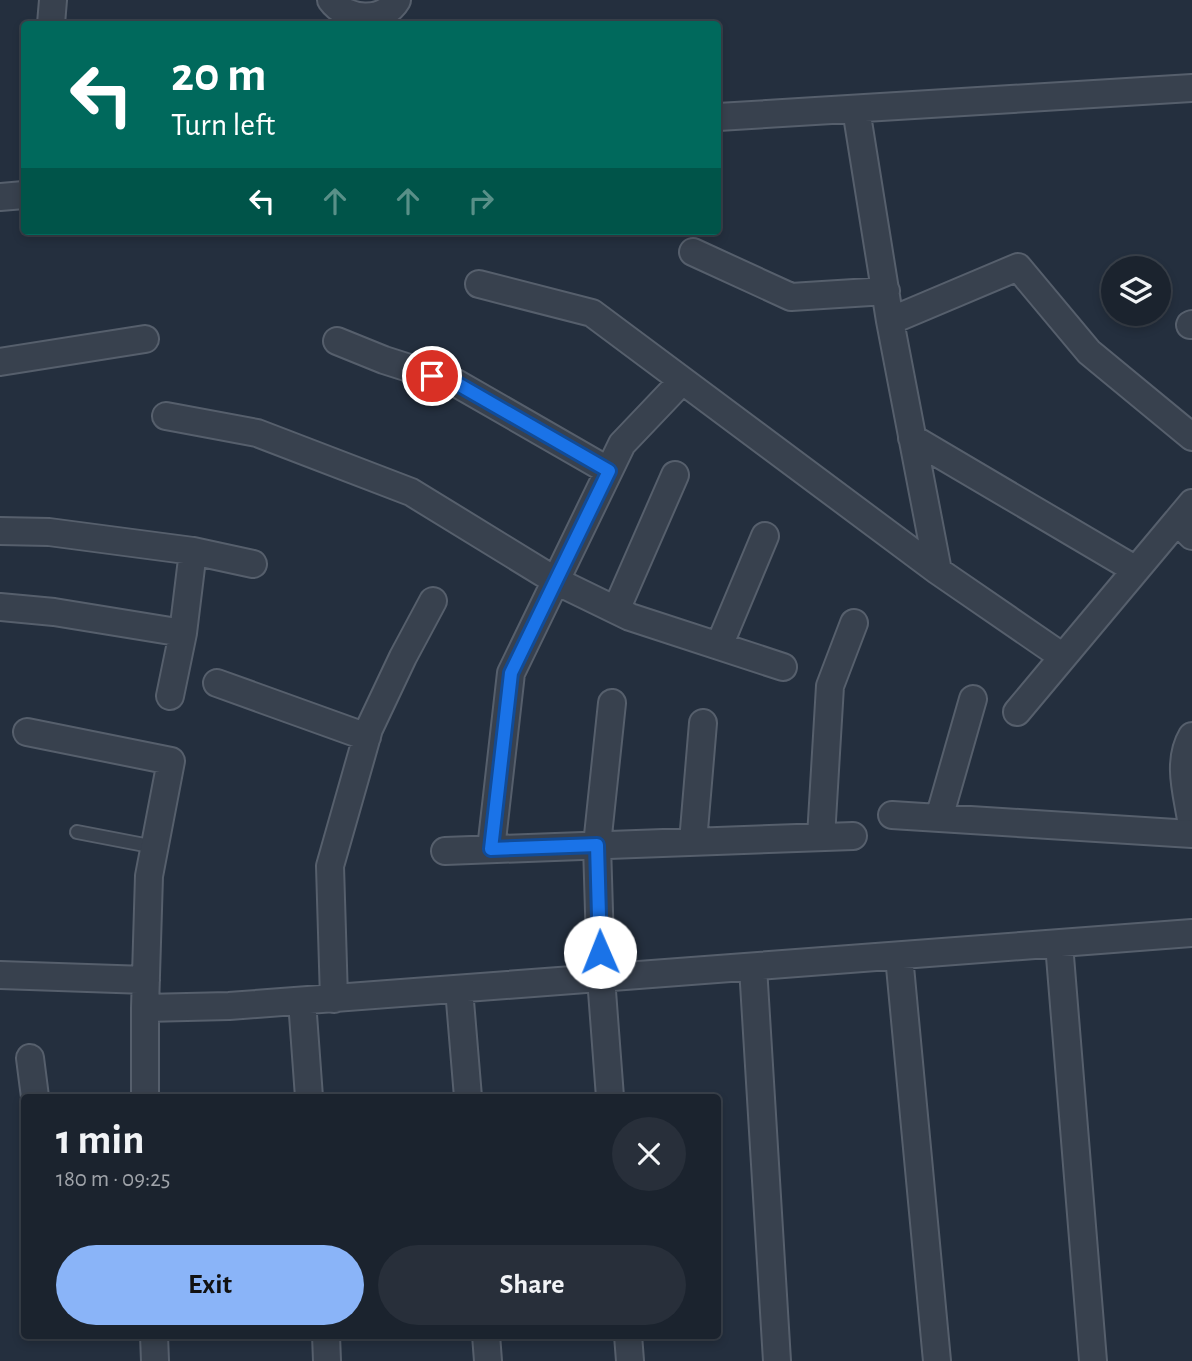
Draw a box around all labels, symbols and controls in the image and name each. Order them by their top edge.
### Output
icon: left [56,49,147,140]
text: 20 m [171,51,267,100]
text: Turn left [171,109,275,141]
icon: left [243,182,281,220]
icon: ahead [316,182,354,220]
icon: ahead [389,182,427,220]
icon: right [462,182,500,220]
map controls [1101,256,1171,326]
button: layers [1101,256,1171,326]
pin [402,346,462,406]
icon: arrive [413,357,451,395]
position arrow [563,915,637,989]
button: close [612,1117,686,1191]
text: 1 min [56,1119,145,1161]
text: 180 m · 09:25 [56,1168,170,1191]
button: Exit [56,1245,364,1325]
button: Share [378,1245,686,1325]

